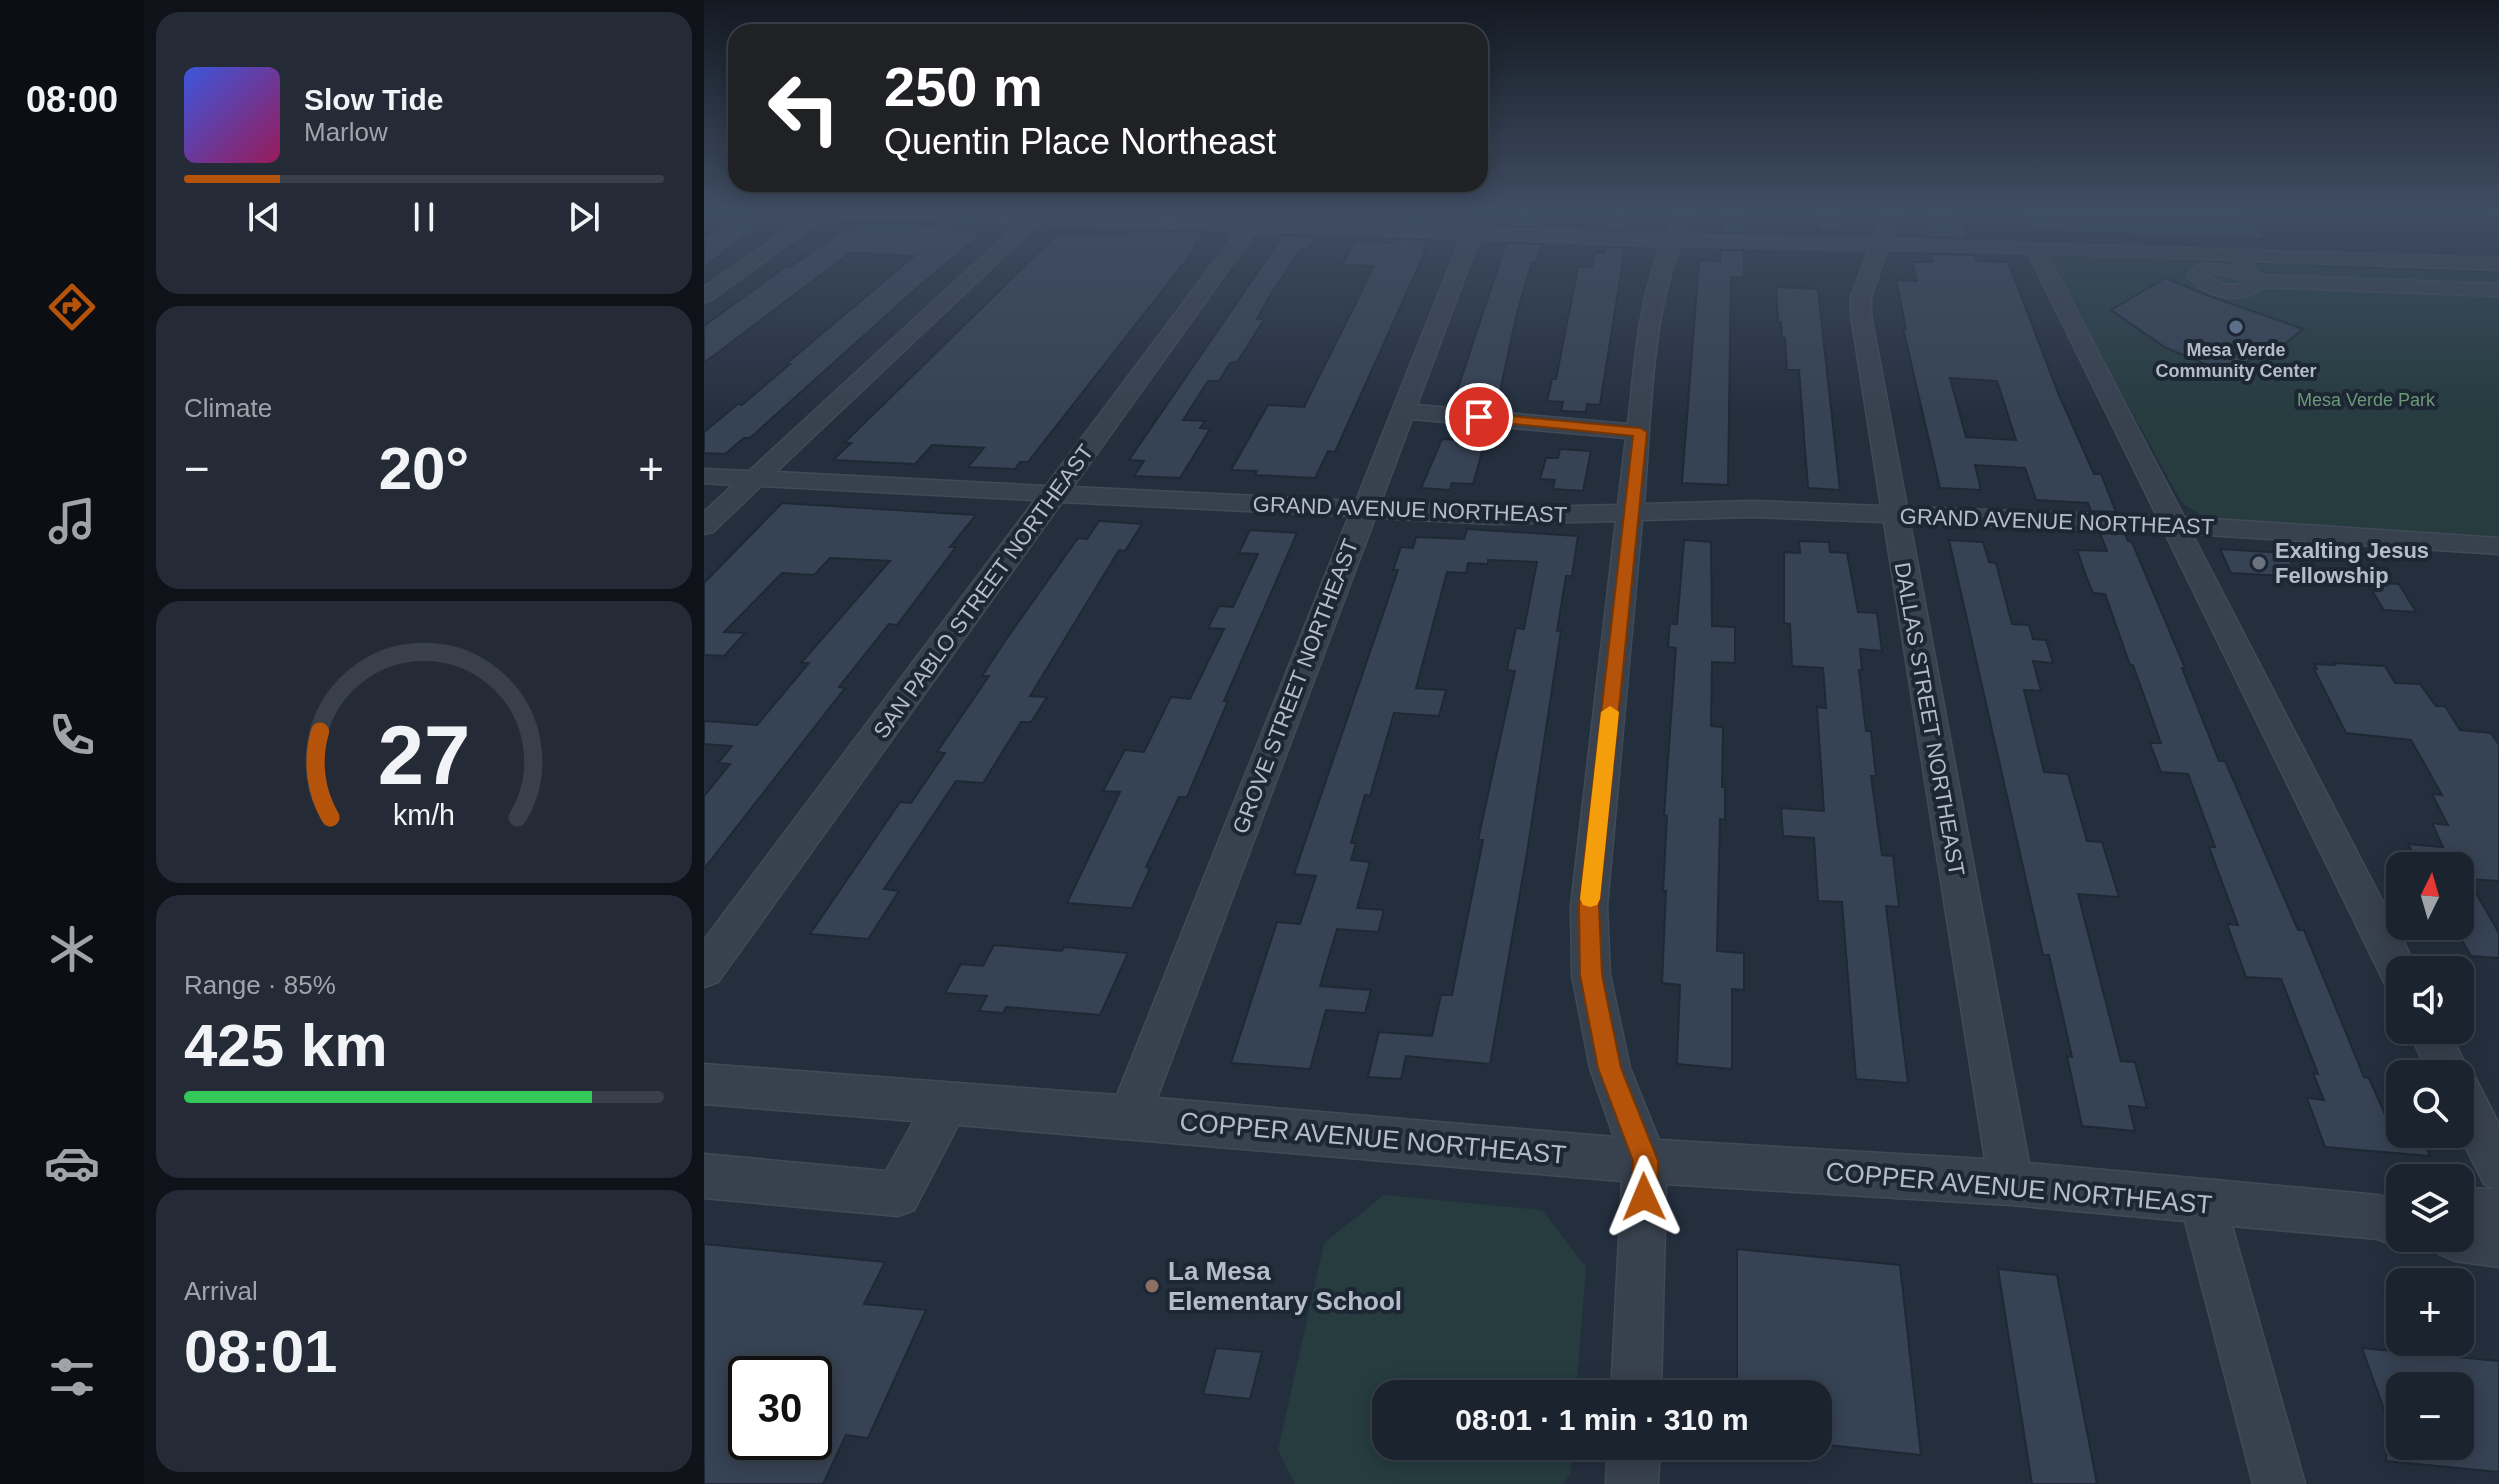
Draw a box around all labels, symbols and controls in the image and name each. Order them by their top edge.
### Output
text: 250 m [884,55,1043,118]
icon: left [752,56,856,160]
text: 08:00 [26,79,118,120]
text: Slow Tide [304,83,443,116]
text: Marlow [304,117,388,147]
text: Quentin Place Northeast [884,121,1276,162]
icon: previous [242,195,286,239]
icon: pause [402,195,446,239]
icon: next [562,195,606,239]
icon: directions [44,279,100,335]
marker: Mesa Verde Community Center [2227,318,2245,336]
place label: Mesa Verde Community Center [2155,340,2317,381]
pin [1445,383,1513,451]
park label: Mesa Verde Park [2297,390,2436,410]
text: Climate [184,393,272,423]
icon: arrive [1457,395,1501,439]
text: 20° [379,435,469,502]
street label: SAN PABLO STREET NORTHEAST [868,440,1098,743]
text: − [184,444,210,493]
text: + [638,444,664,493]
street label: GRAND AVENUE NORTHEAST [1252,492,1568,527]
icon: music [44,493,100,549]
street label: GRAND AVENUE NORTHEAST [1899,504,2215,539]
street label: GROVE STREET NORTHEAST [1228,535,1363,837]
place label: Exalting Jesus Fellowship [2275,538,2429,588]
marker: Exalting Jesus Fellowship [2250,554,2268,572]
street label: DALLAS STREET NORTHEAST [1890,560,1969,878]
icon: phone [44,707,100,763]
text: 27 [378,709,470,802]
text: km/h [393,799,455,831]
north arrow [2386,852,2474,940]
map controls [2386,852,2474,1460]
icon: climate [44,921,100,977]
button: sound [2386,956,2474,1044]
text: Range · 85% [184,970,336,1000]
text: 425 km [184,1012,388,1079]
button: search [2386,1060,2474,1148]
street label: COPPER AVENUE NORTHEAST [1179,1106,1568,1170]
icon: car [44,1135,100,1191]
position arrow [1602,1155,1686,1239]
street label: COPPER AVENUE NORTHEAST [1825,1156,2214,1220]
button: layers [2386,1164,2474,1252]
place label: La Mesa Elementary School [1168,1256,1402,1316]
button: + [2386,1268,2474,1356]
text: Arrival [184,1276,258,1306]
marker: La Mesa Elementary School [1143,1277,1161,1295]
text: 08:01 [184,1318,337,1385]
icon: filters [44,1349,100,1405]
speed limit sign: 30 [728,1356,832,1460]
button: − [2386,1372,2474,1460]
text: 08:01 · 1 min · 310 m [1455,1403,1749,1436]

